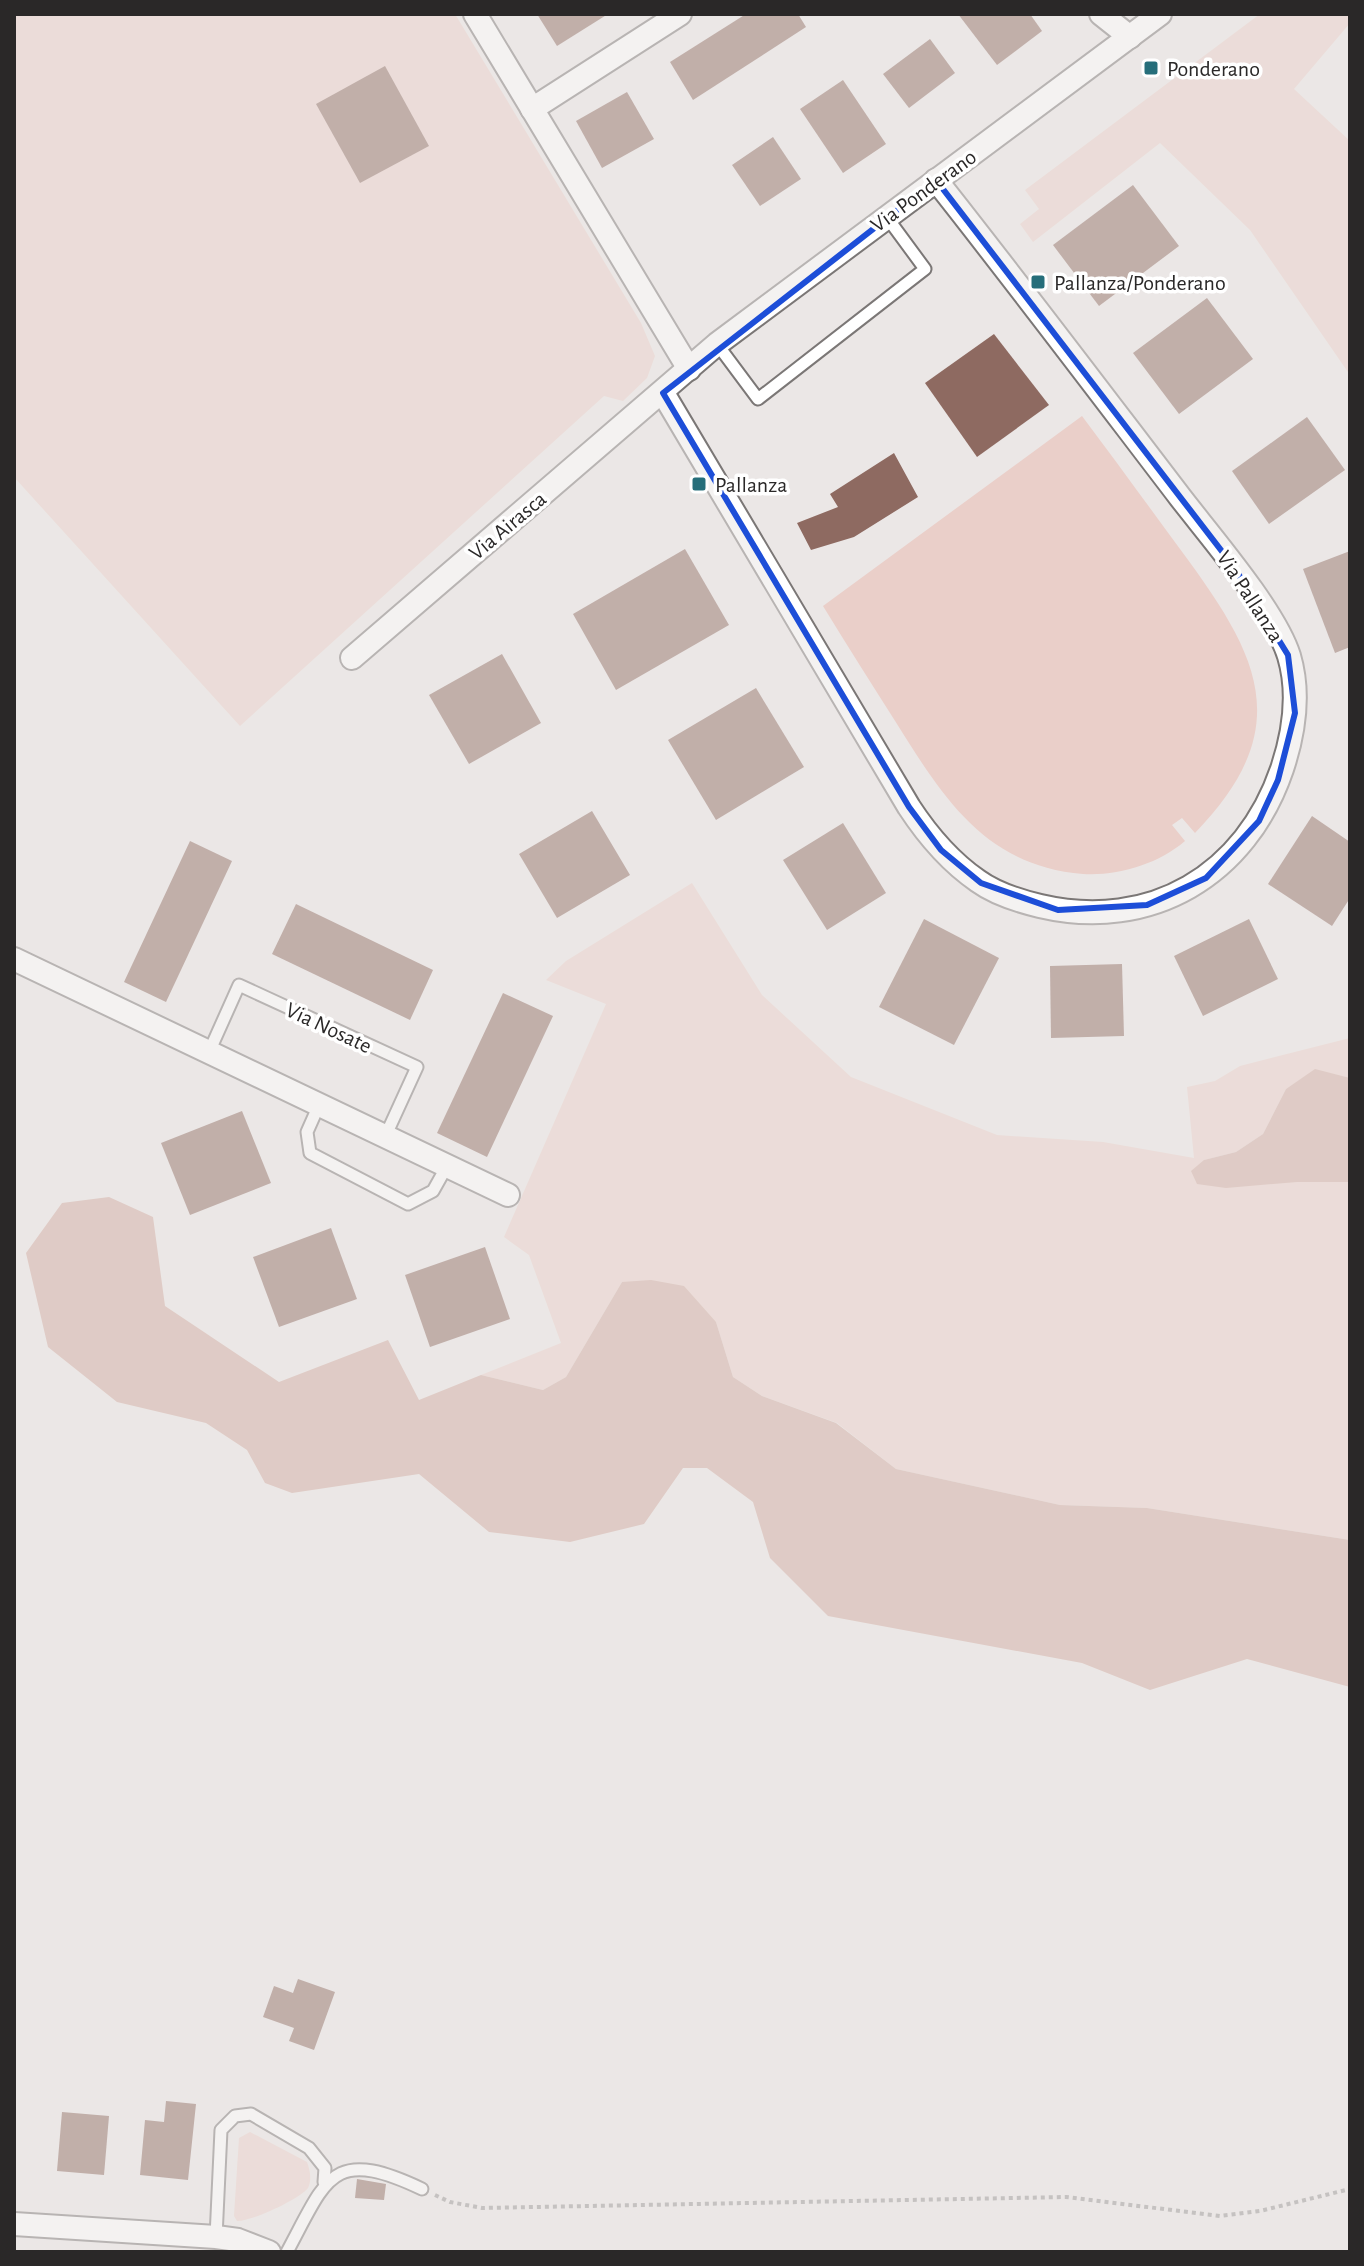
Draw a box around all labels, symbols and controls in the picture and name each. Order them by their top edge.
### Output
place label: Ponderano [1167,58,1260,80]
marker: Ponderano [1142,59,1160,77]
street label: Via Ponderano [867,145,980,236]
place label: Pallanza/Ponderano [1054,272,1226,294]
marker: Pallanza/Ponderano [1029,273,1047,291]
place label: Pallanza [715,474,787,496]
marker: Pallanza [690,475,708,493]
street label: Via Airasca [465,487,550,564]
street label: Via Pallanza [1213,547,1288,646]
street label: Via Nosate [282,998,375,1057]

